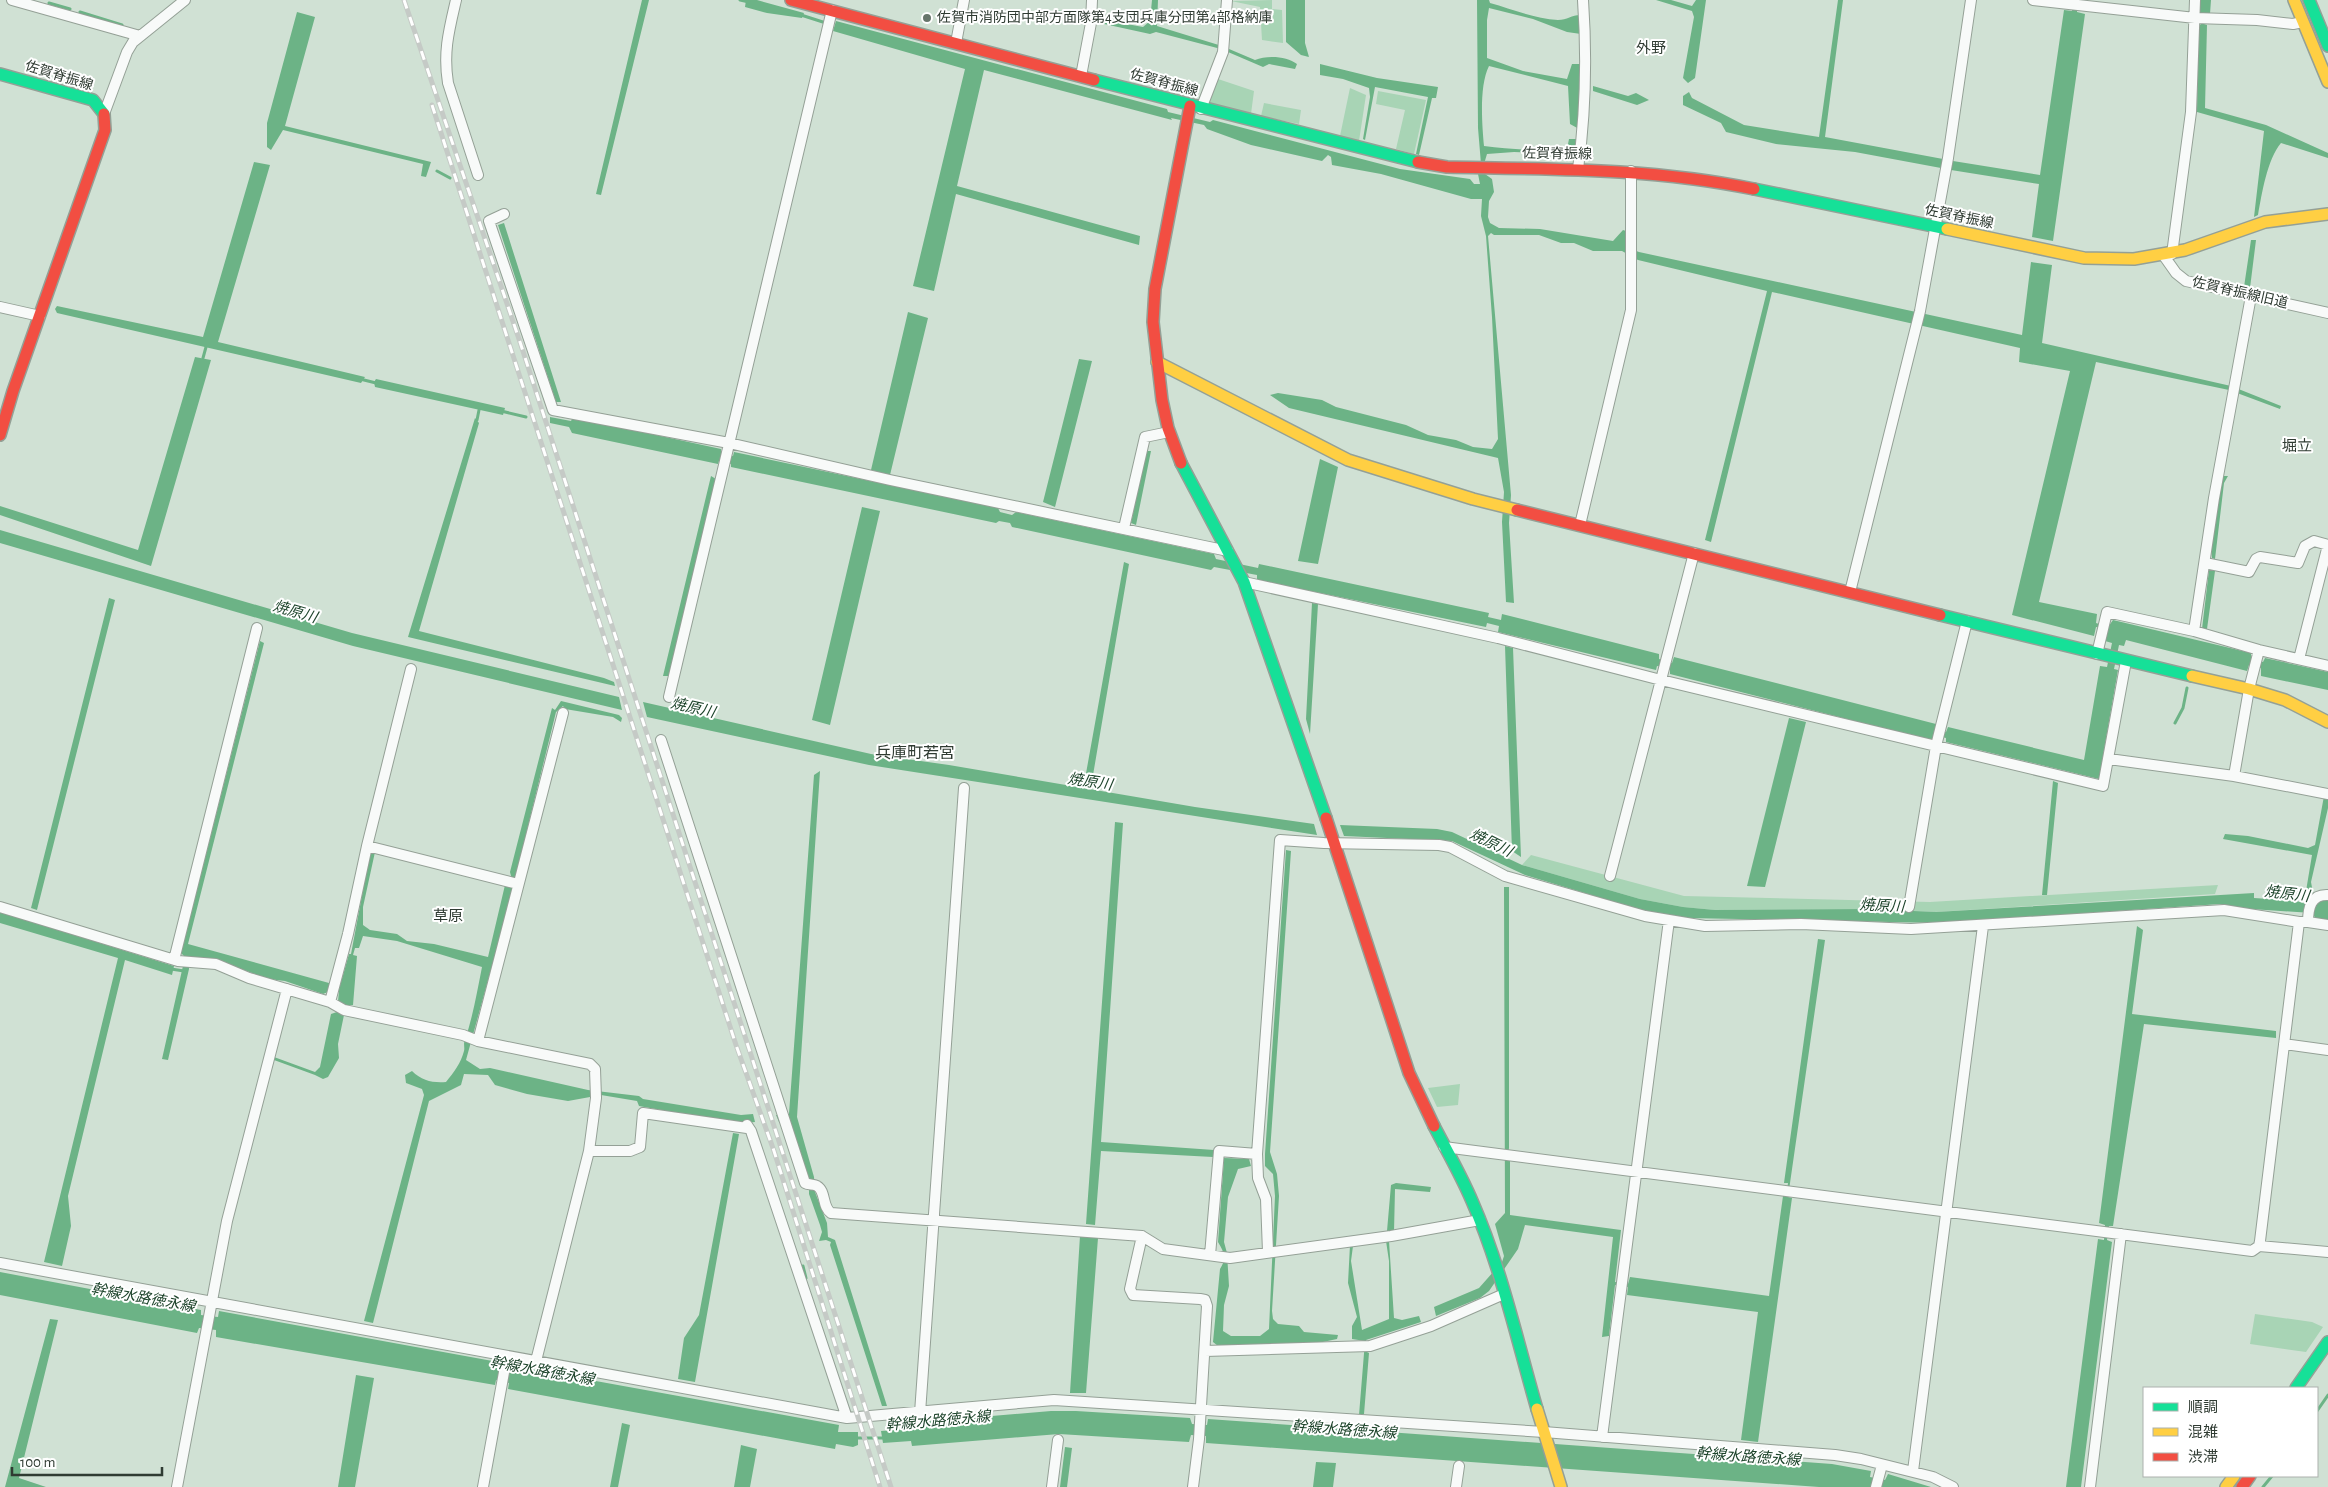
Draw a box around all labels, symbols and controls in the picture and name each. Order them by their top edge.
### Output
place label: 佐賀市消防団中部方面隊第4支団兵庫分団第4部格納庫 [937,9,1272,25]
marker: 佐賀市消防団中部方面隊第4支団兵庫分団第4部格納庫 [921,12,933,24]
district label: 外野 [1636,40,1666,56]
street label: 佐賀脊振線 [23,58,95,93]
street label: 佐賀脊振線 [1128,66,1200,99]
street label: 佐賀脊振線 [1522,145,1592,162]
street label: 佐賀脊振線 [1923,202,1995,231]
street label: 佐賀脊振線旧道 [2191,274,2290,311]
district label: 堀立 [2282,438,2312,454]
water label: 焼原川 [271,598,321,626]
water label: 焼原川 [669,695,719,721]
district label: 兵庫町若宮 [875,744,955,761]
water label: 焼原川 [1067,770,1116,793]
water label: 焼原川 [1467,825,1517,860]
water label: 焼原川 [2264,883,2312,904]
water label: 焼原川 [1859,896,1907,915]
district label: 草原 [433,908,463,924]
water label: 幹線水路徳永線 [90,1281,198,1315]
water label: 幹線水路徳永線 [489,1354,597,1388]
legend [2143,1387,2318,1477]
text: 順調 [2188,1400,2218,1415]
water label: 幹線水路徳永線 [885,1408,993,1433]
water label: 幹線水路徳永線 [1291,1418,1399,1441]
text: 混雑 [2188,1424,2218,1440]
scale bar [12,1444,162,1476]
water label: 幹線水路徳永線 [1695,1445,1803,1468]
text: 渋滞 [2188,1449,2218,1465]
text: 100 m [20,1455,55,1470]

